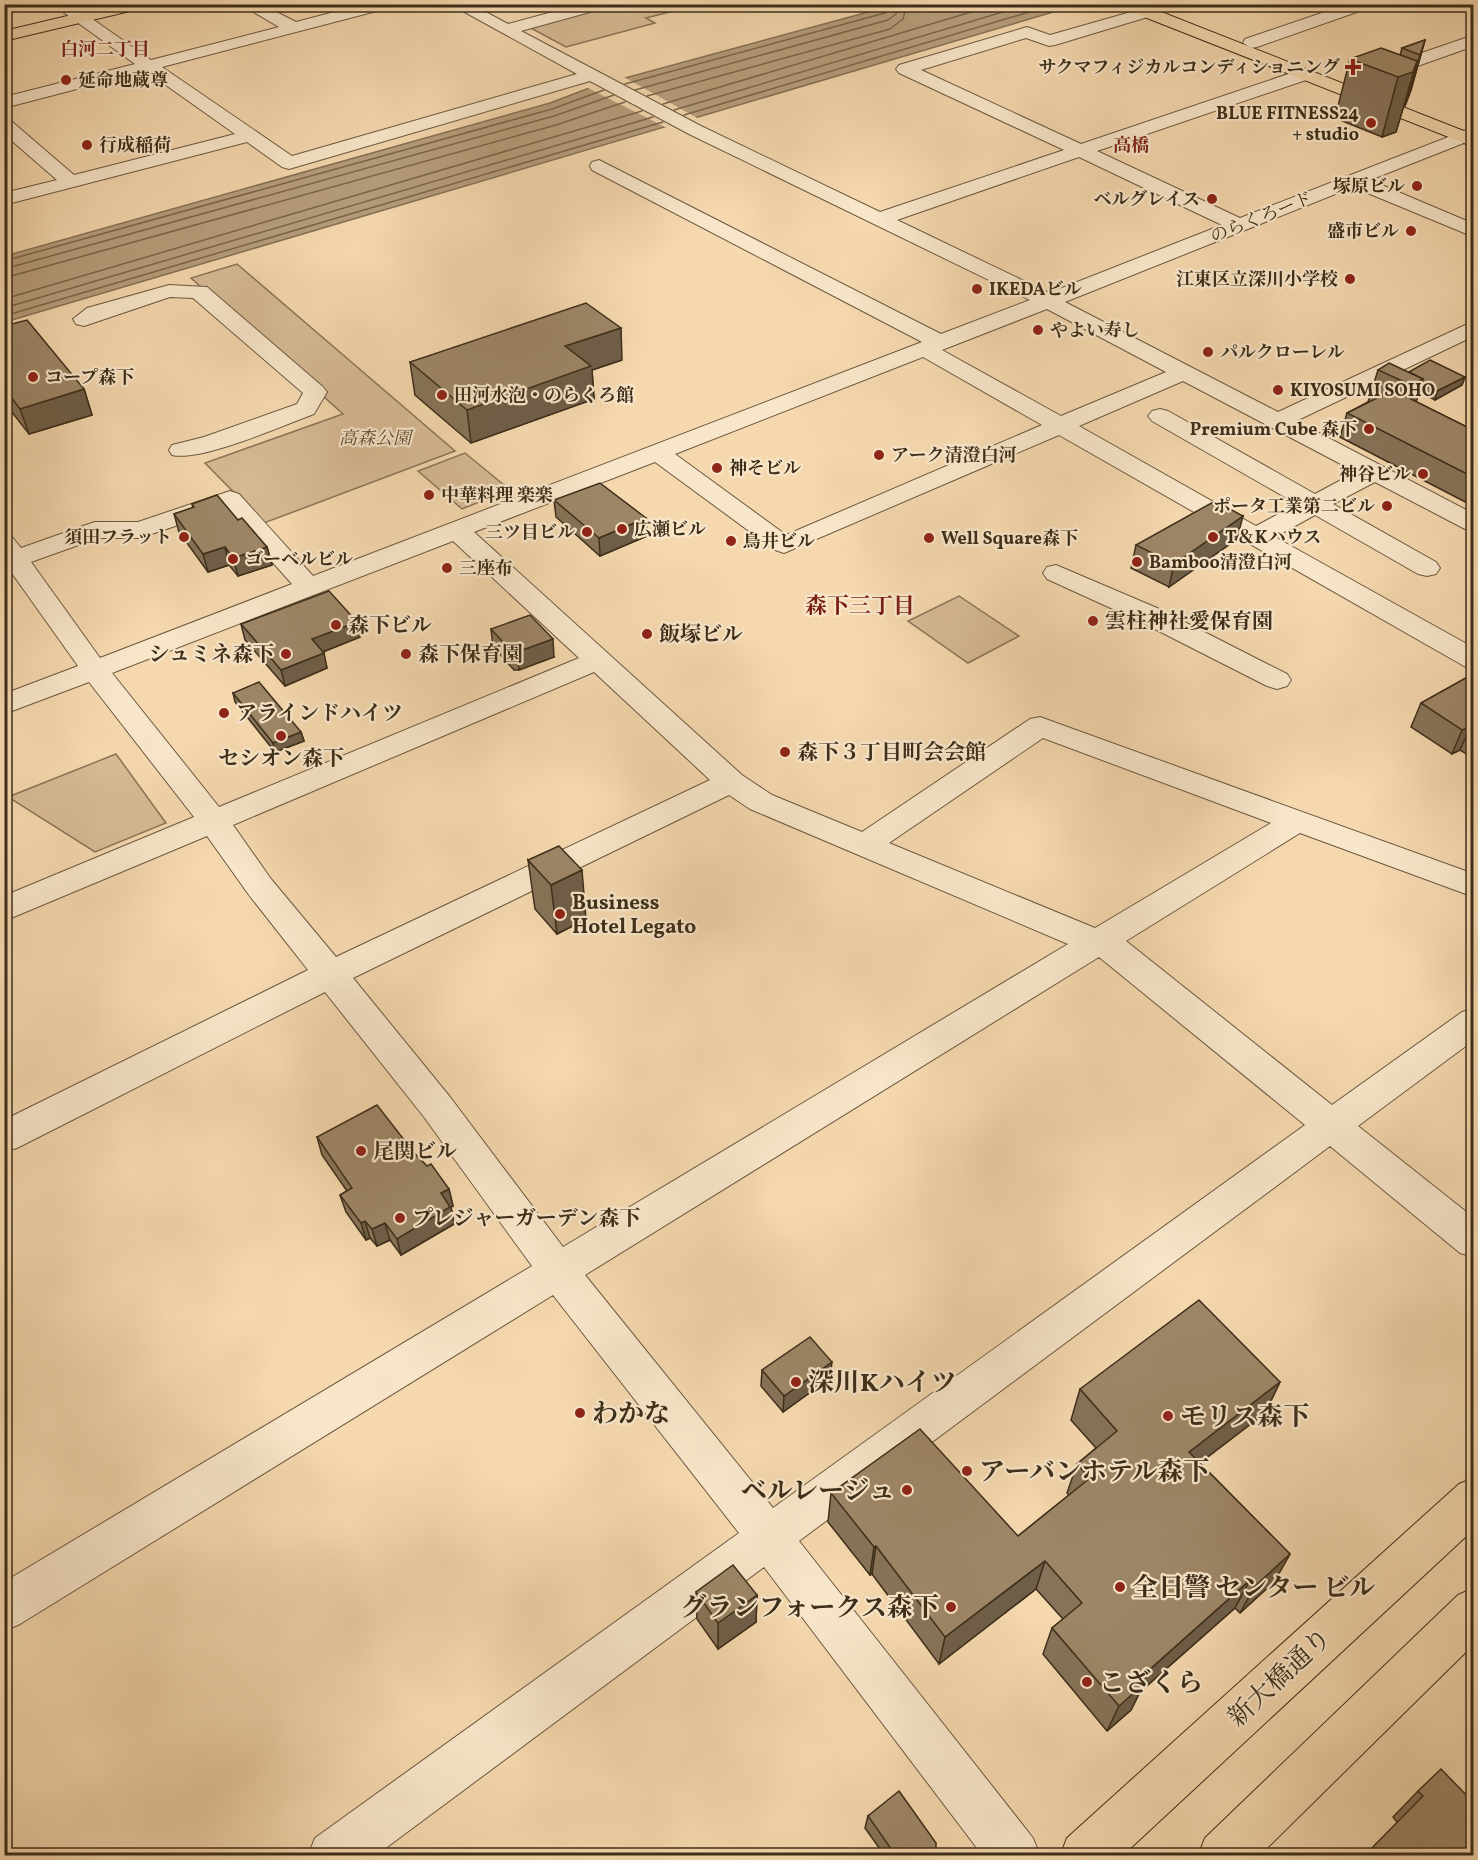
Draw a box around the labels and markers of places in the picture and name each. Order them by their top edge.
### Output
place label: サクマフィジカルコンディショニング [1038,56,1340,81]
marker: サクマフィジカルコンディショニング [1344,58,1362,76]
place label: 延命地蔵尊 [78,69,168,94]
marker: 延命地蔵尊 [59,73,73,87]
place label: BLUE FITNESS24 + studio [1216,102,1359,148]
marker: BLUE FITNESS24 + studio [1364,116,1378,130]
place label: 行成稲荷 [99,134,171,159]
marker: 行成稲荷 [80,138,94,152]
place label: 塚原ビル [1333,175,1405,200]
marker: 塚原ビル [1410,179,1424,193]
place label: ベルグレイス [1093,188,1200,213]
marker: ベルグレイス [1205,192,1219,206]
place label: 盛市ビル [1327,220,1399,245]
marker: 盛市ビル [1404,224,1418,238]
place label: 江東区立深川小学校 [1176,268,1338,293]
marker: 江東区立深川小学校 [1343,272,1357,286]
place label: IKEDAビル [989,278,1082,303]
marker: IKEDAビル [970,282,984,296]
place label: やよい寿し [1050,319,1140,344]
marker: やよい寿し [1031,323,1045,337]
place label: パルクローレル [1220,341,1345,366]
marker: パルクローレル [1201,345,1215,359]
place label: コープ森下 [45,366,134,391]
marker: コープ森下 [26,370,40,384]
place label: KIYOSUMI SOHO [1290,379,1435,404]
marker: KIYOSUMI SOHO [1271,383,1285,397]
place label: 田河水泡・のらくろ館 [454,384,634,409]
marker: 田河水泡・のらくろ館 [435,388,449,402]
place label: Premium Cube 森下 [1190,418,1357,443]
marker: Premium Cube 森下 [1362,422,1376,436]
place label: アーク清澄白河 [891,444,1016,469]
marker: アーク清澄白河 [872,448,886,462]
place label: 神そビル [729,457,801,482]
marker: 神そビル [710,461,724,475]
place label: 神谷ビル [1339,463,1411,488]
marker: 神谷ビル [1416,467,1430,481]
place label: 中華料理 楽楽 [441,484,553,509]
marker: 中華料理 楽楽 [422,488,436,502]
place label: ポータ工業第二ビル [1213,495,1375,520]
marker: ポータ工業第二ビル [1380,499,1394,513]
place label: 広瀬ビル [634,518,706,543]
place label: 三ツ目ビル [485,521,575,546]
marker: 広瀬ビル [615,522,629,536]
marker: 三ツ目ビル [580,525,594,539]
place label: 須田フラット [64,526,172,551]
place label: T＆Kハウス [1225,526,1321,551]
place label: Well Square森下 [941,527,1078,552]
marker: 須田フラット [177,530,191,544]
place label: 鳥井ビル [743,530,815,555]
marker: T＆Kハウス [1206,530,1220,544]
marker: Well Square森下 [922,531,936,545]
marker: 鳥井ビル [724,534,738,548]
place label: ゴーベルビル [245,548,353,573]
place label: Bamboo清澄白河 [1149,551,1292,576]
marker: ゴーベルビル [226,552,240,566]
marker: Bamboo清澄白河 [1130,555,1144,569]
place label: 三座布 [459,557,513,582]
marker: 三座布 [440,561,454,575]
place label: 雲柱神社愛保育園 [1105,608,1273,637]
place label: 森下ビル [348,612,432,641]
marker: 雲柱神社愛保育園 [1086,614,1100,628]
marker: 森下ビル [329,618,343,632]
place label: 飯塚ビル [659,621,743,650]
marker: 飯塚ビル [640,627,654,641]
place label: シュミネ森下 [148,641,274,670]
place label: 森下保育園 [418,641,523,670]
marker: シュミネ森下 [279,647,293,661]
marker: 森下保育園 [399,647,413,661]
place label: アラインドハイツ [236,700,403,729]
marker: アラインドハイツ [217,706,231,720]
marker: セシオン森下 [274,729,288,743]
place label: 森下３丁目町会会館 [797,739,986,768]
place label: セシオン森下 [218,745,344,774]
marker: 森下３丁目町会会館 [778,745,792,759]
place label: Business Hotel Legato [572,889,696,942]
marker: Business Hotel Legato [553,907,567,921]
place label: 尾関ビル [373,1138,457,1167]
marker: 尾関ビル [354,1144,368,1158]
place label: プレジャーガーデン森下 [412,1205,640,1234]
marker: プレジャーガーデン森下 [393,1211,407,1225]
place label: 深川Kハイツ [808,1366,957,1402]
marker: 深川Kハイツ [789,1375,803,1389]
place label: わかな [592,1397,670,1433]
place label: モリス森下 [1180,1400,1309,1436]
marker: わかな [573,1406,587,1420]
marker: モリス森下 [1161,1409,1175,1423]
place label: アーバンホテル森下 [979,1455,1210,1491]
marker: アーバンホテル森下 [960,1464,974,1478]
place label: ベルレージュ [741,1474,895,1510]
marker: ベルレージュ [900,1483,914,1497]
place label: 全日警 センター ビル [1132,1571,1375,1607]
marker: 全日警 センター ビル [1113,1580,1127,1594]
place label: グランフォークス森下 [681,1591,939,1627]
marker: グランフォークス森下 [944,1600,958,1614]
place label: こざくら [1099,1666,1203,1702]
marker: こざくら [1080,1675,1094,1689]

